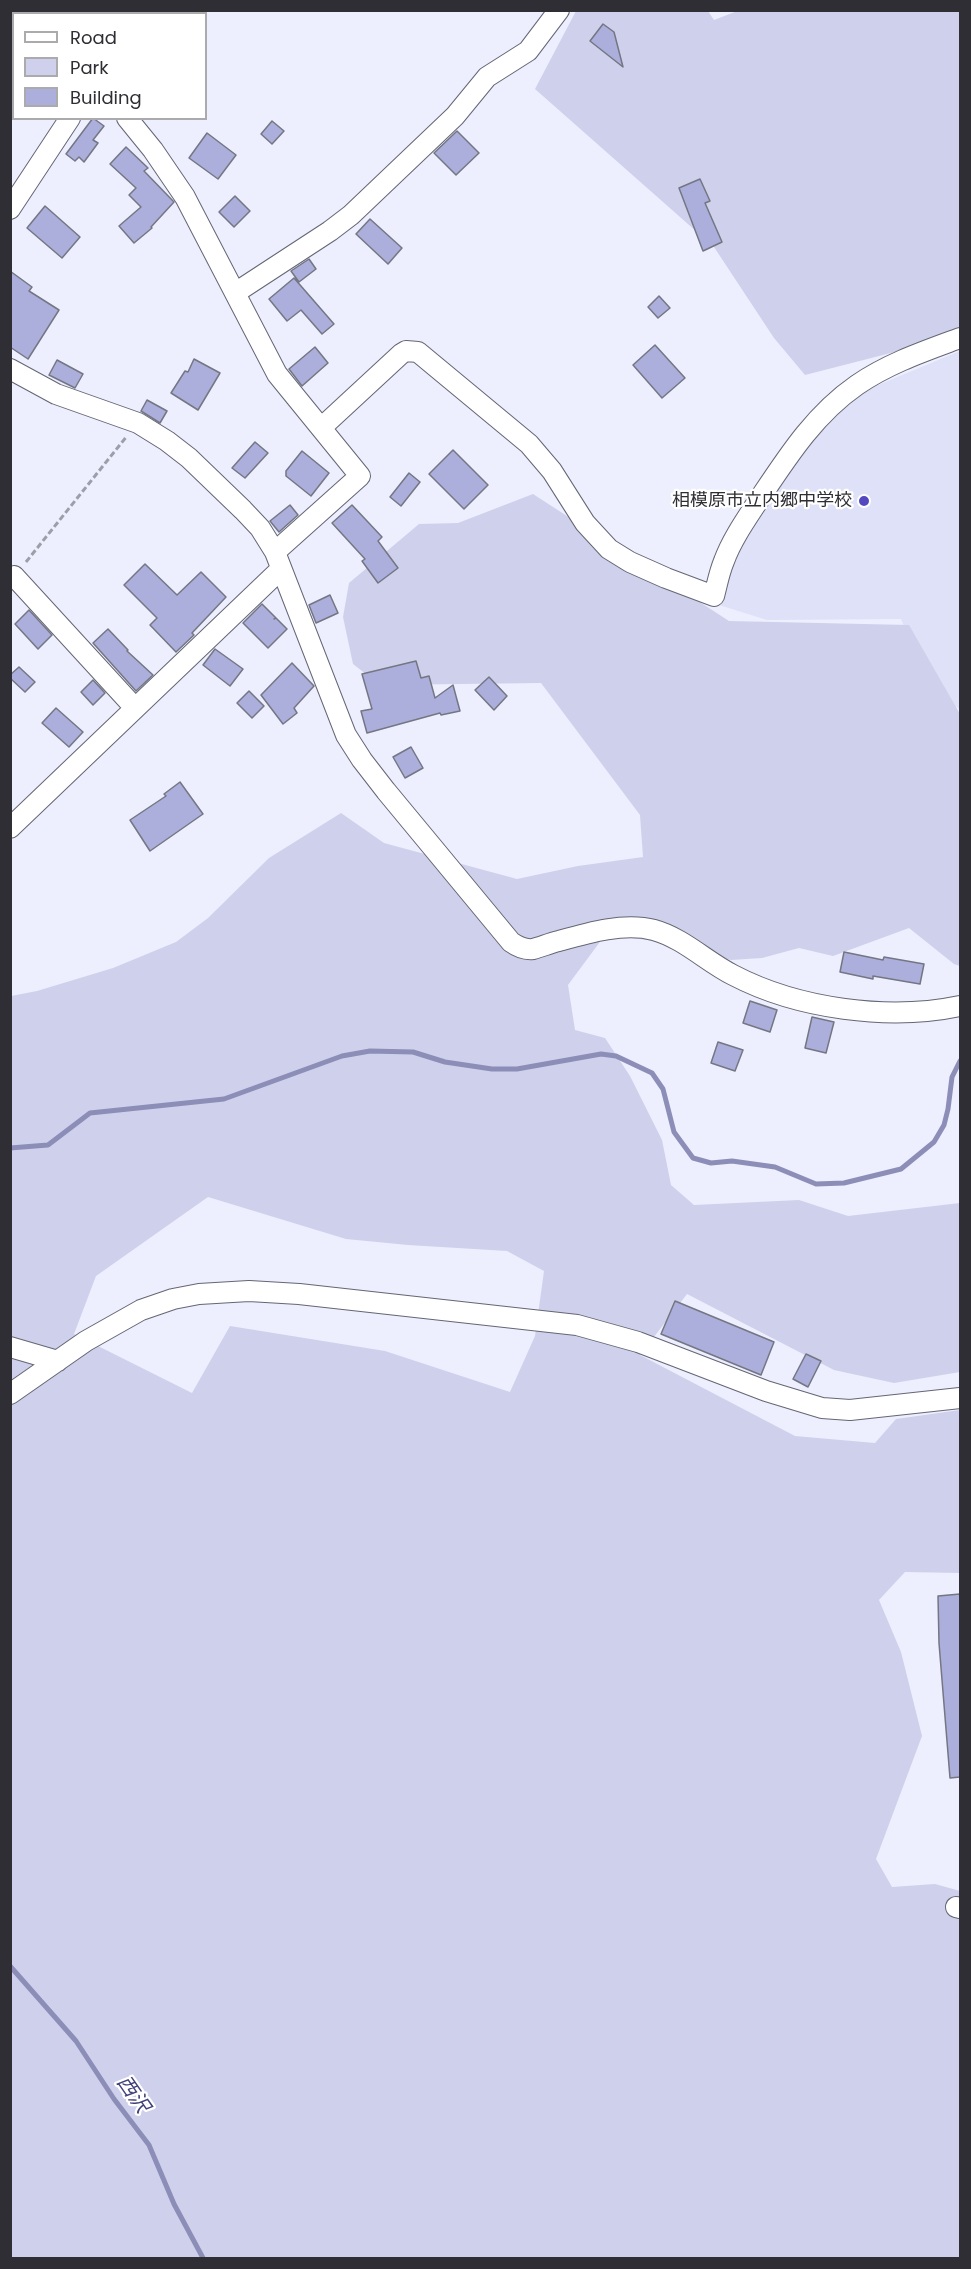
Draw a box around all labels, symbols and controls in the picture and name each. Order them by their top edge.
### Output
legend [12,12,207,120]
text: Road [70,25,117,50]
text: Park [70,55,109,80]
text: Building [70,85,142,110]
place label: 相模原市立内郷中学校 [672,490,852,512]
marker: 相模原市立内郷中学校 [857,494,871,508]
water label: 西沢 [111,2072,153,2118]

